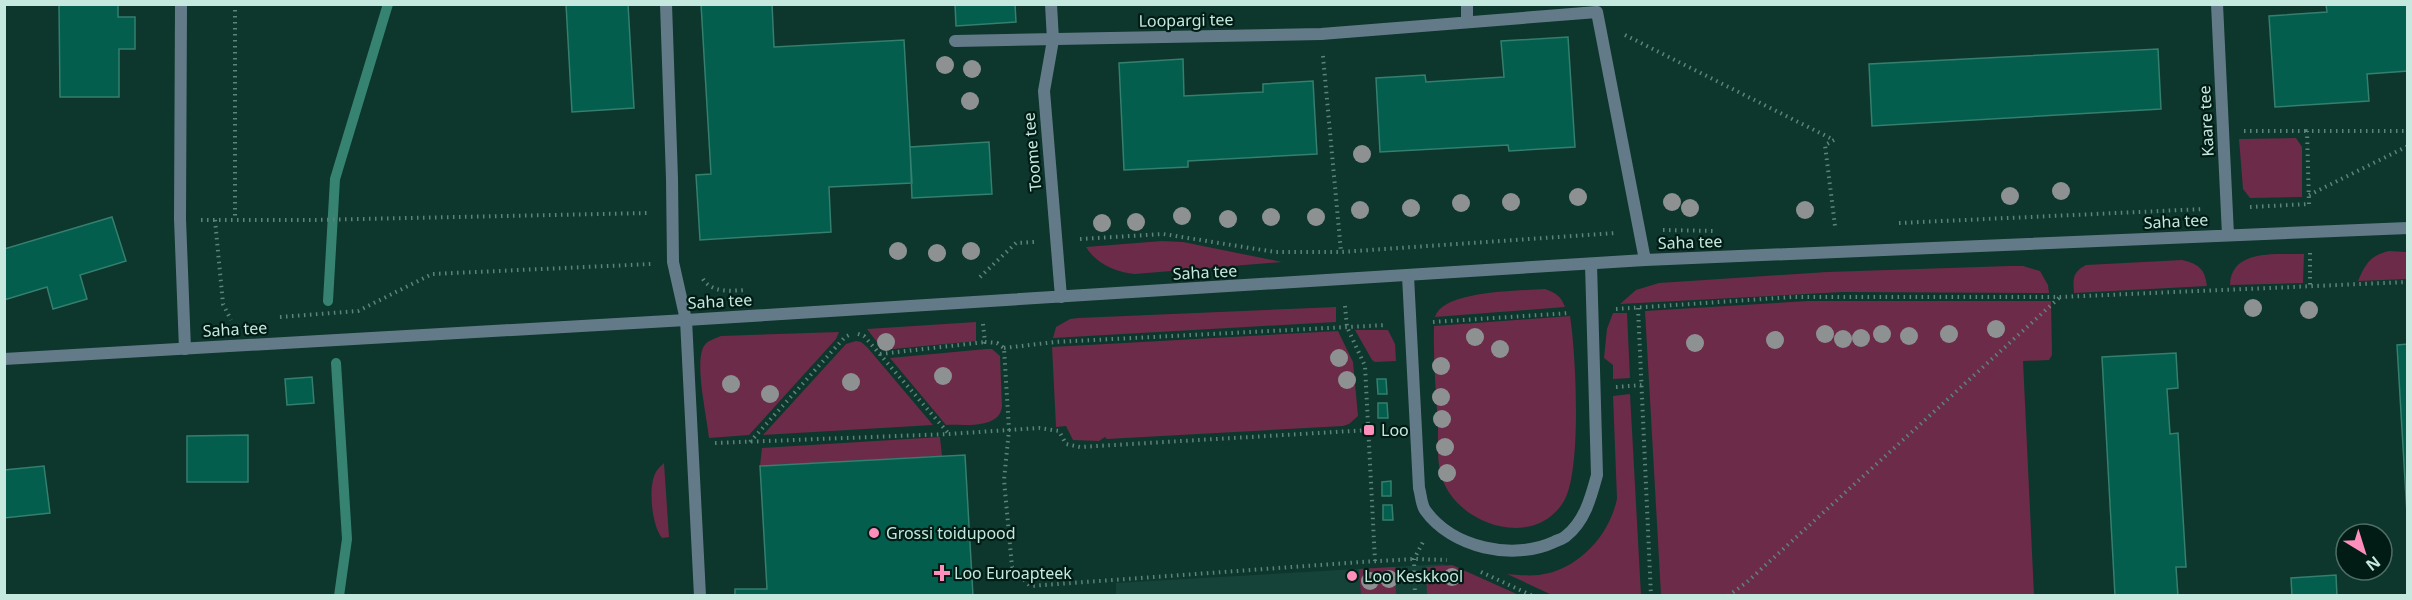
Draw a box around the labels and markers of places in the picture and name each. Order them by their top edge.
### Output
place label: Loo [1381,419,1409,441]
marker: Loo [1362,423,1376,437]
place label: Grossi toidupood [886,522,1016,544]
marker: Grossi toidupood [867,526,881,540]
place label: Loo Euroapteek [954,562,1072,584]
place label: Loo Keskkool [1364,565,1463,587]
marker: Loo Euroapteek [935,566,949,580]
marker: Loo Keskkool [1345,569,1359,583]

